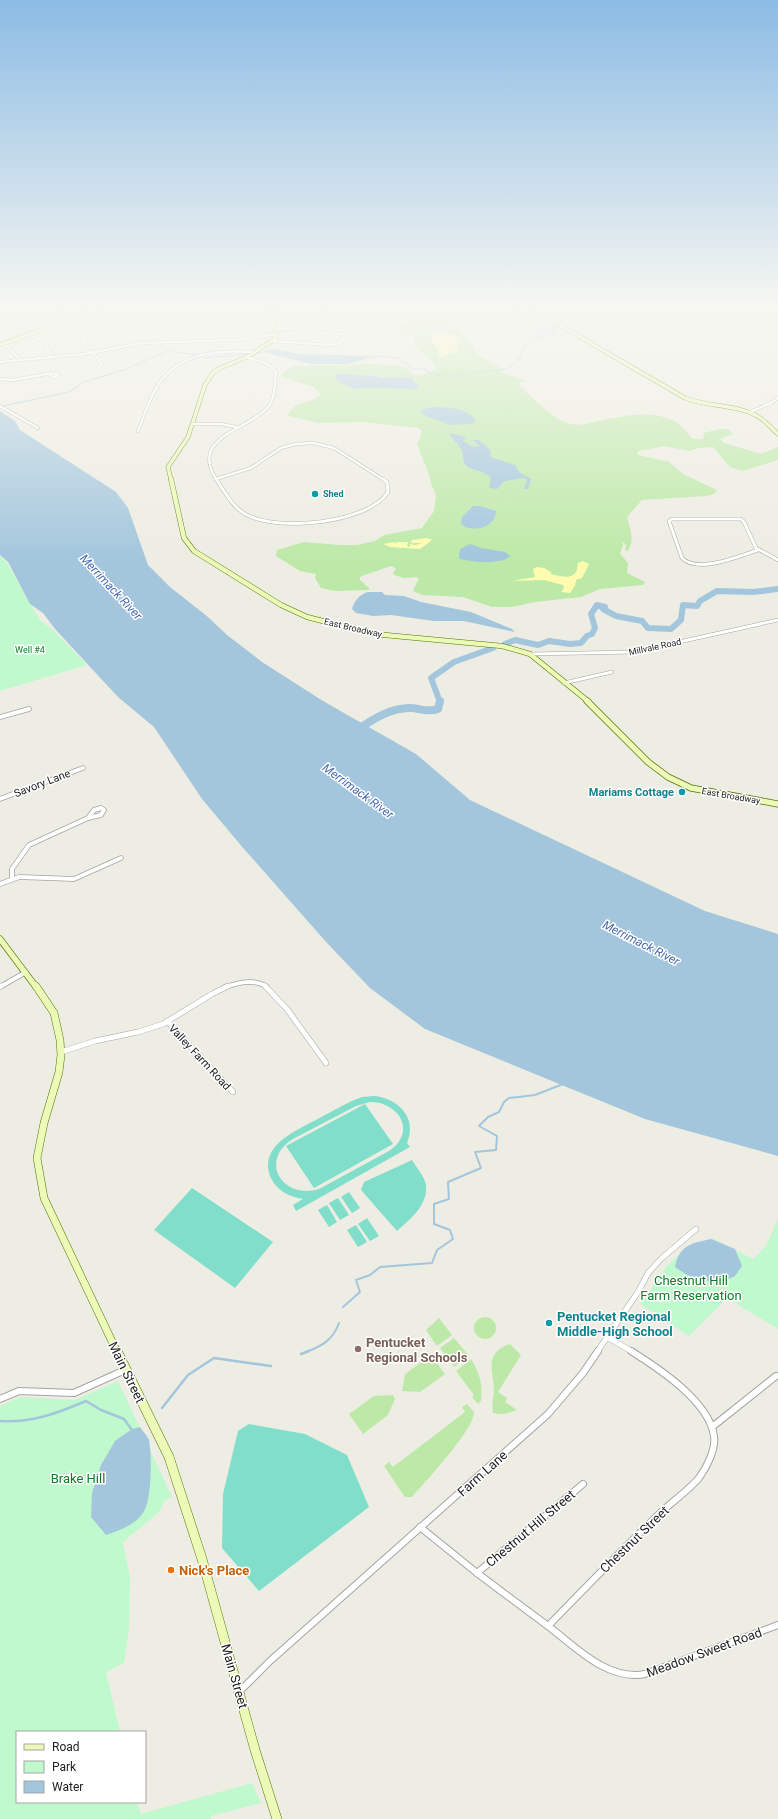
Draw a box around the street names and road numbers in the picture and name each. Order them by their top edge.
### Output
street label: East Broadway [323,616,384,640]
street label: Millvale Road [628,637,682,657]
street label: Savory Lane [12,767,72,800]
street label: East Broadway [701,786,762,806]
street label: Valley Farm Road [166,1022,233,1093]
street label: Main Street [105,1339,148,1405]
street label: Farm Lane [455,1447,510,1499]
street label: Chestnut Hill Street [483,1487,578,1570]
street label: Chestnut Street [597,1503,672,1576]
street label: Meadow Sweet Road [644,1625,764,1680]
street label: Main Street [218,1642,251,1710]

